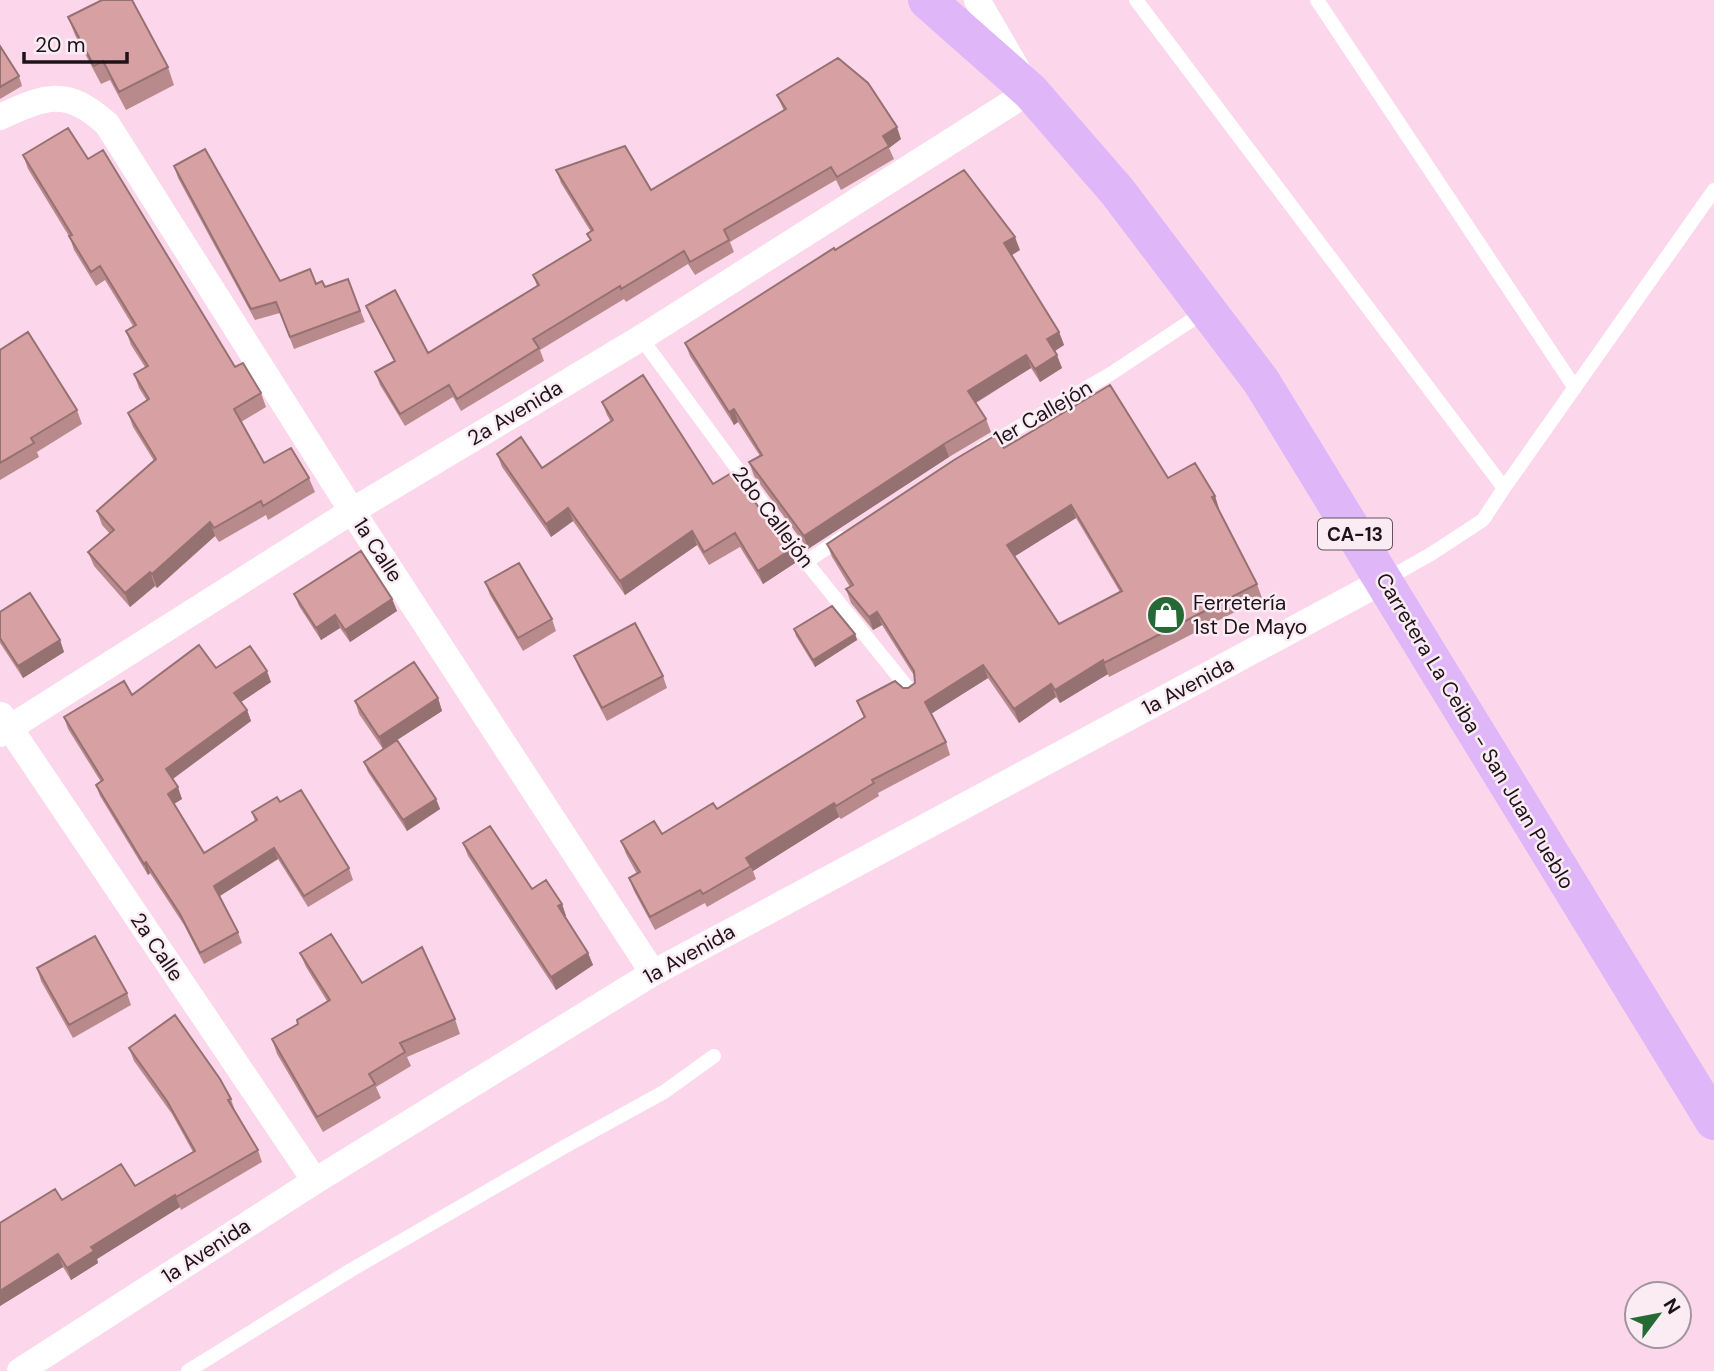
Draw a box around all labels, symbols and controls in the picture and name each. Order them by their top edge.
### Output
scale bar [24,21,128,65]
text: 20 m [35,31,86,59]
street label: 2a Avenida [462,374,568,452]
street label: 1er Callejón [989,374,1097,452]
street label: 2do Callejón [726,461,820,573]
street label: 1a Calle [347,512,409,588]
road number: CA-13 [1318,519,1392,550]
street label: Carretera La Ceiba - San Juan Pueblo [1369,568,1581,894]
place label: Ferretería 1st De Mayo [1193,589,1307,641]
shop icon: Ferretería 1st De Mayo [1145,594,1187,636]
street label: 1a Avenida [1137,650,1239,722]
street label: 2a Calle [124,907,190,987]
street label: 1a Avenida [638,917,740,991]
street label: 1a Avenida [156,1212,256,1290]
north arrow [1623,1280,1693,1350]
text: N [1658,1294,1686,1319]

